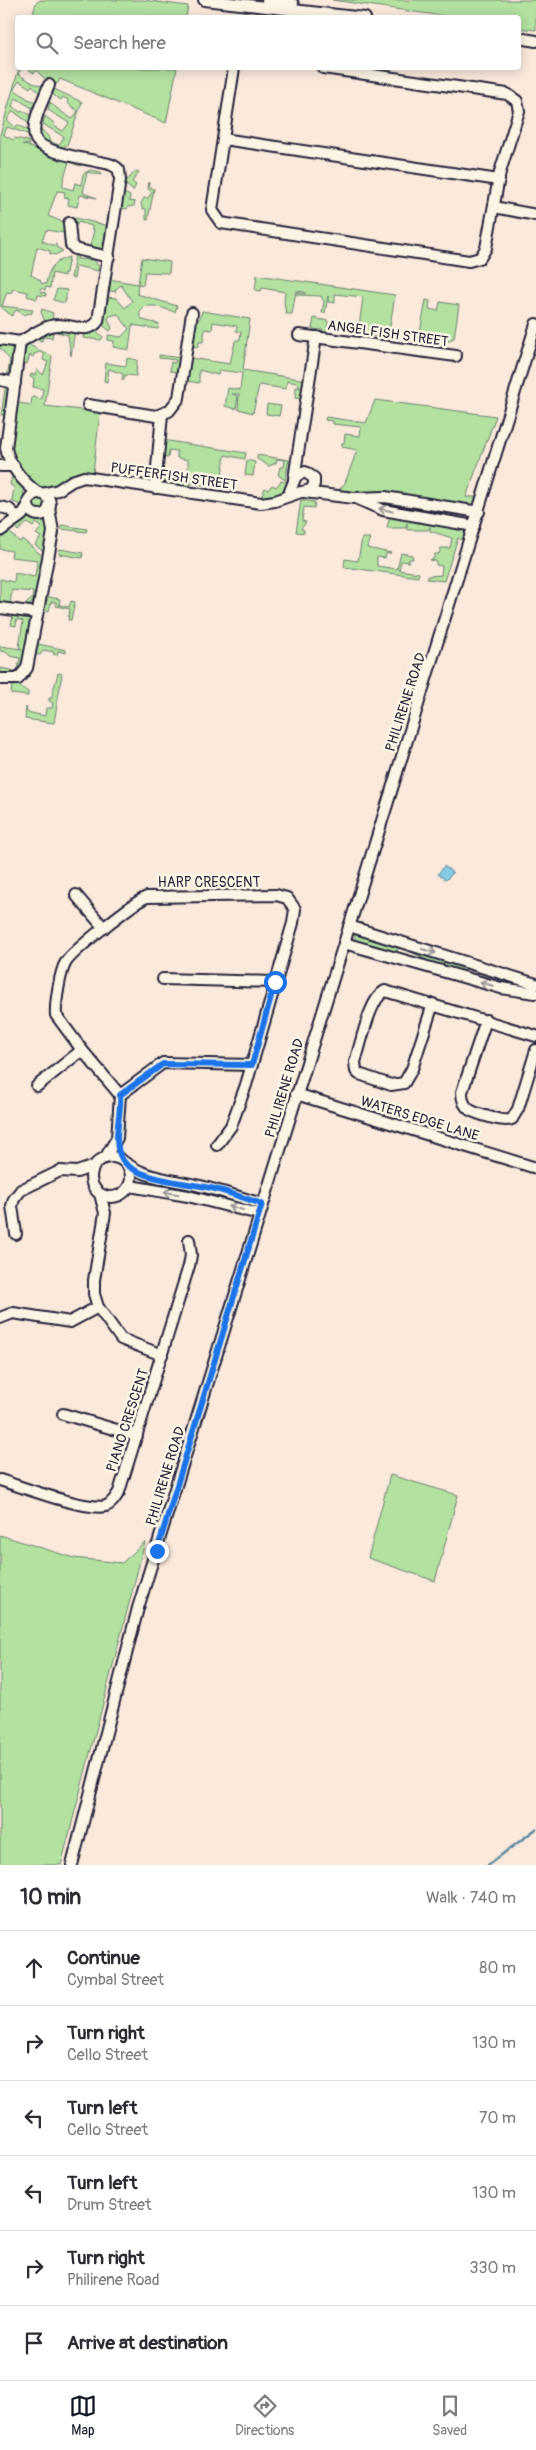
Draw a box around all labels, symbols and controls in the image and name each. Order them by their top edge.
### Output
search box [15,15,521,70]
icon: search [33,29,61,57]
text: Search here [73,31,166,55]
street label: ANGELFISH STREET [326,317,450,350]
street label: PUFFERFISH STREET [109,459,239,494]
one-way arrow [378,505,394,514]
street label: PHILIRENE ROAD [382,650,429,754]
street label: HARP CRESCENT [158,874,260,891]
one-way arrow [421,947,437,957]
route start [264,971,287,994]
one-way arrow [480,979,496,989]
street label: PHILIRENE ROAD [261,1036,308,1140]
street label: WATERS EDGE LANE [359,1092,481,1145]
one-way arrow [164,1188,180,1198]
one-way arrow [228,1203,244,1212]
street label: PIANO CRESCENT [103,1366,152,1474]
street label: PHILIRENE ROAD [142,1424,189,1528]
route end [146,1540,169,1563]
text: 10 min [20,1884,81,1911]
text: Walk · 740 m [426,1888,516,1908]
text: Continue [67,1946,140,1970]
icon: ahead [20,1954,48,1982]
text: 80 m [479,1958,516,1978]
text: Cymbal Street [67,1970,164,1990]
text: Turn right [67,2021,145,2045]
icon: right [20,2029,48,2057]
text: 130 m [472,2033,516,2053]
text: Cello Street [67,2045,148,2065]
text: Turn left [67,2096,137,2120]
icon: left [20,2104,48,2132]
text: 70 m [479,2108,516,2128]
text: Cello Street [67,2120,148,2140]
text: Turn left [67,2171,137,2195]
icon: left [20,2179,48,2207]
text: 130 m [472,2183,516,2203]
text: Drum Street [67,2195,151,2215]
text: Turn right [67,2246,145,2270]
icon: right [20,2254,48,2282]
text: 330 m [470,2258,516,2278]
text: Philirene Road [67,2270,160,2290]
icon: arrive [20,2329,48,2357]
text: Arrive at destination [67,2331,228,2355]
tab: Map [69,2392,97,2439]
tab: Directions [235,2392,294,2439]
tab: Saved [432,2392,467,2439]

